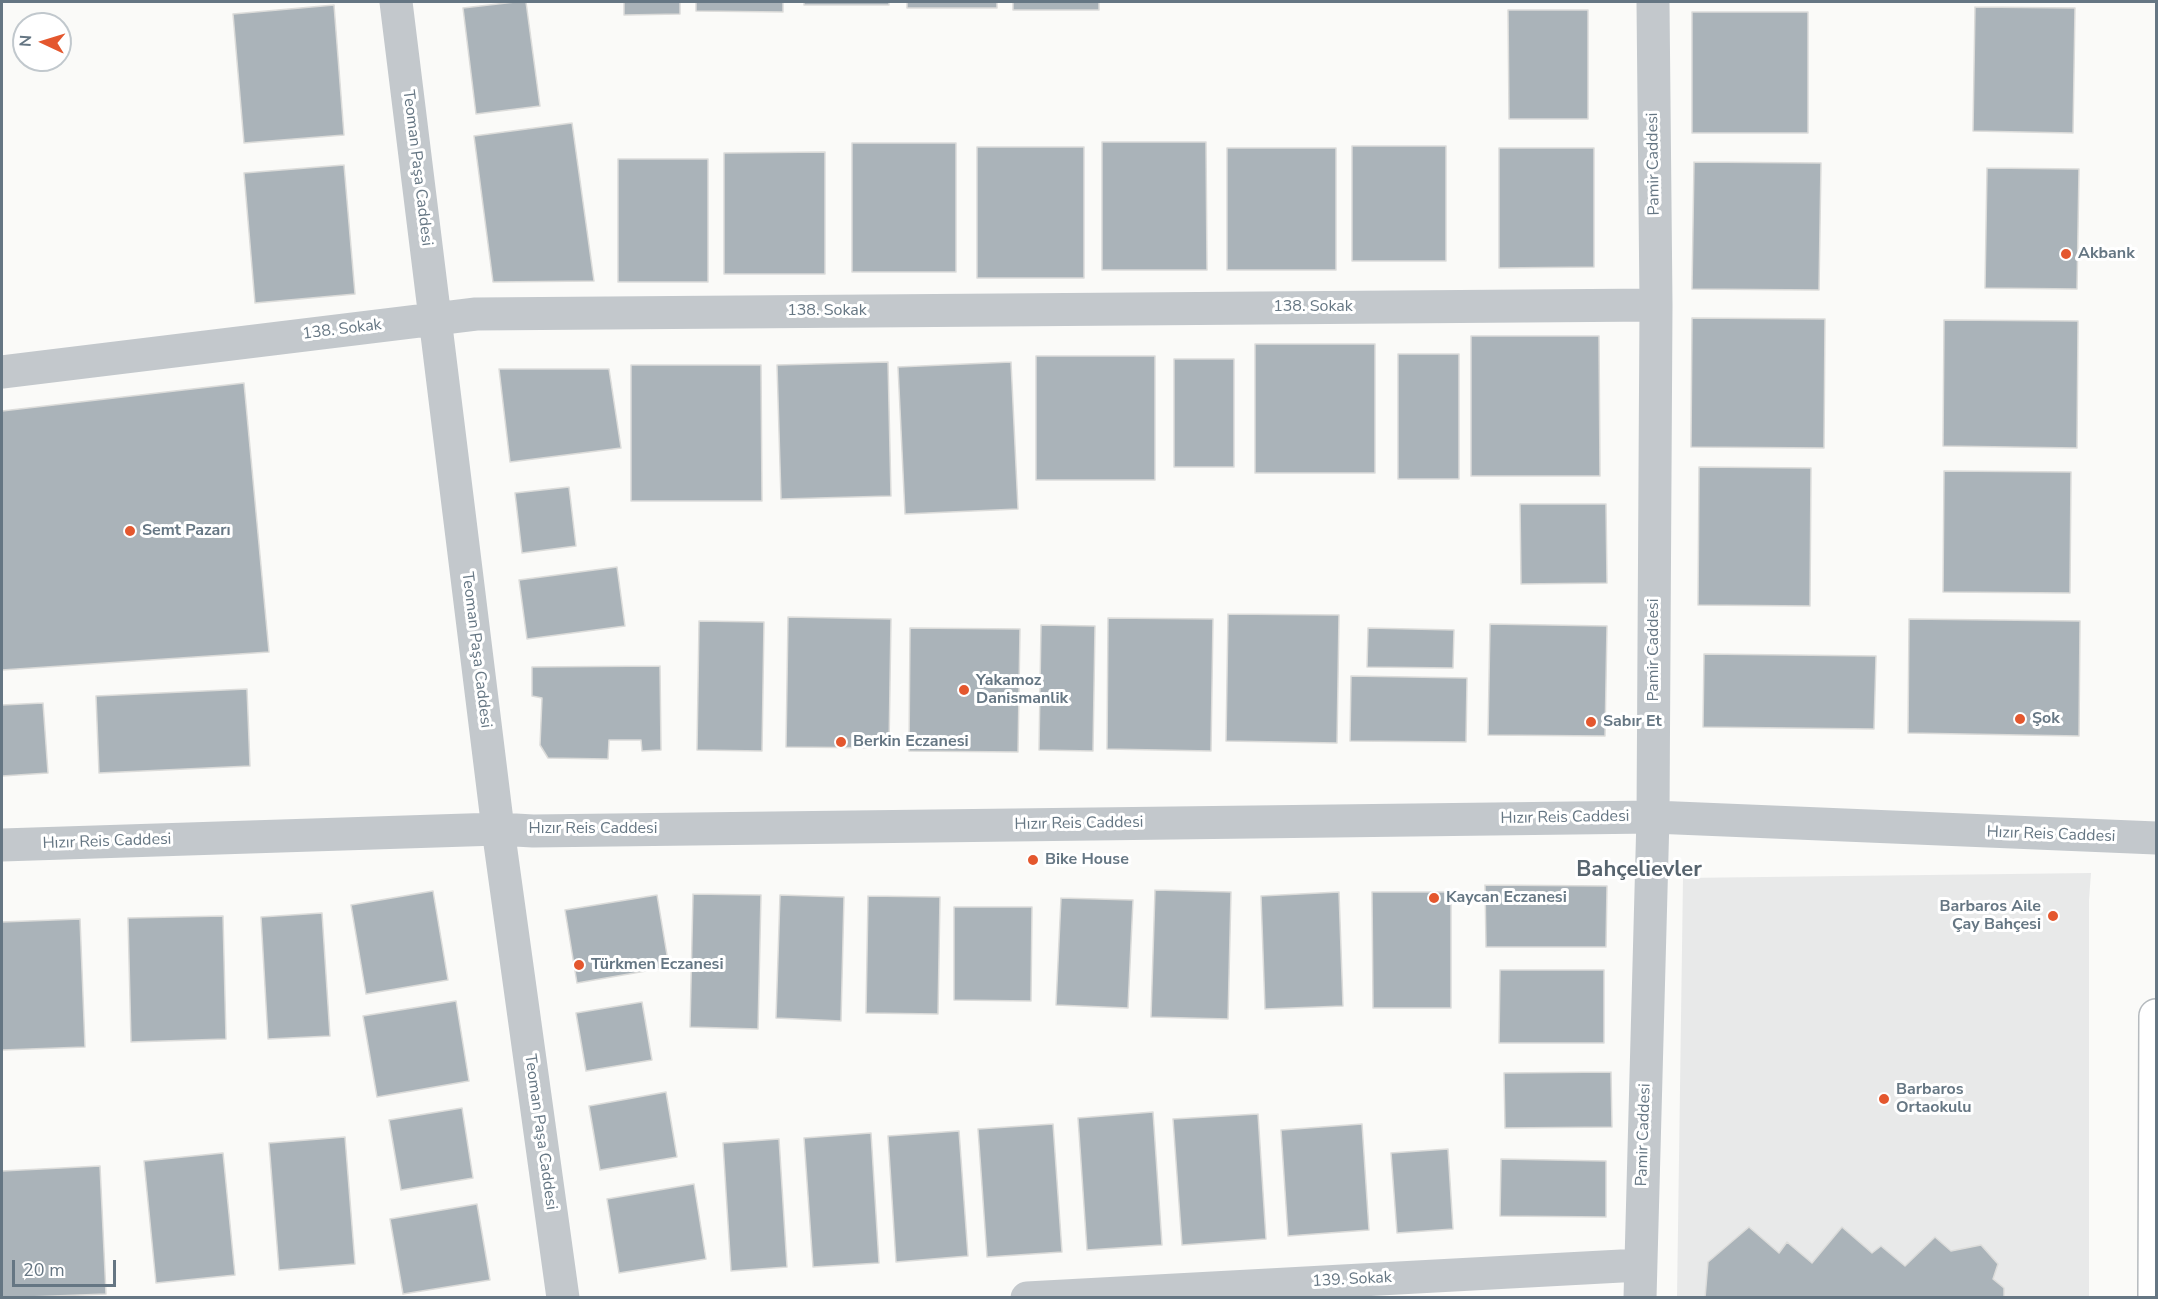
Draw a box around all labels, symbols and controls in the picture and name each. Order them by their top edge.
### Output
north arrow [12,12,72,72]
text: N [15,34,37,48]
street label: Teoman Paşa Caddesi [398,89,436,247]
street label: Pamir Caddesi [1644,112,1664,216]
place label: Akbank [2078,244,2135,264]
marker: Akbank [2059,247,2073,261]
street label: 138. Sokak [1273,297,1353,317]
street label: 138. Sokak [787,301,867,321]
street label: 138. Sokak [301,316,383,344]
place label: Semt Pazarı [142,521,231,541]
marker: Semt Pazarı [123,524,137,538]
street label: Teoman Paşa Caddesi [457,571,495,729]
street label: Pamir Caddesi [1644,598,1664,702]
place label: Yakamoz Danismanlik [976,671,1068,709]
marker: Yakamoz Danismanlik [957,683,971,697]
place label: Şok [2032,709,2060,729]
place label: Sabır Et [1603,712,1662,732]
marker: Şok [2013,712,2027,726]
marker: Sabır Et [1584,715,1598,729]
place label: Berkin Eczanesi [853,732,969,752]
marker: Berkin Eczanesi [834,735,848,749]
street label: Hızır Reis Caddesi [1500,807,1630,829]
street label: Hızır Reis Caddesi [1014,813,1144,835]
street label: Hızır Reis Caddesi [529,819,657,839]
street label: Hızır Reis Caddesi [1986,823,2116,847]
street label: Hızır Reis Caddesi [42,830,172,854]
place label: Bike House [1045,850,1129,870]
marker: Bike House [1026,853,1040,867]
district label: Bahçelievler [1576,858,1702,884]
place label: Kaycan Eczanesi [1446,888,1567,908]
marker: Kaycan Eczanesi [1427,891,1441,905]
place label: Barbaros Aile Çay Bahçesi [1939,897,2041,935]
marker: Barbaros Aile Çay Bahçesi [2046,909,2060,923]
place label: Türkmen Eczanesi [591,955,723,975]
marker: Türkmen Eczanesi [572,958,586,972]
street label: Teoman Paşa Caddesi [520,1053,560,1211]
place label: Barbaros Ortaokulu [1896,1080,1972,1118]
street label: Pamir Caddesi [1633,1083,1655,1187]
marker: Barbaros Ortaokulu [1877,1092,1891,1106]
scale bar [15,1248,118,1286]
text: 20 m [23,1258,65,1282]
street label: 139. Sokak [1312,1268,1392,1292]

